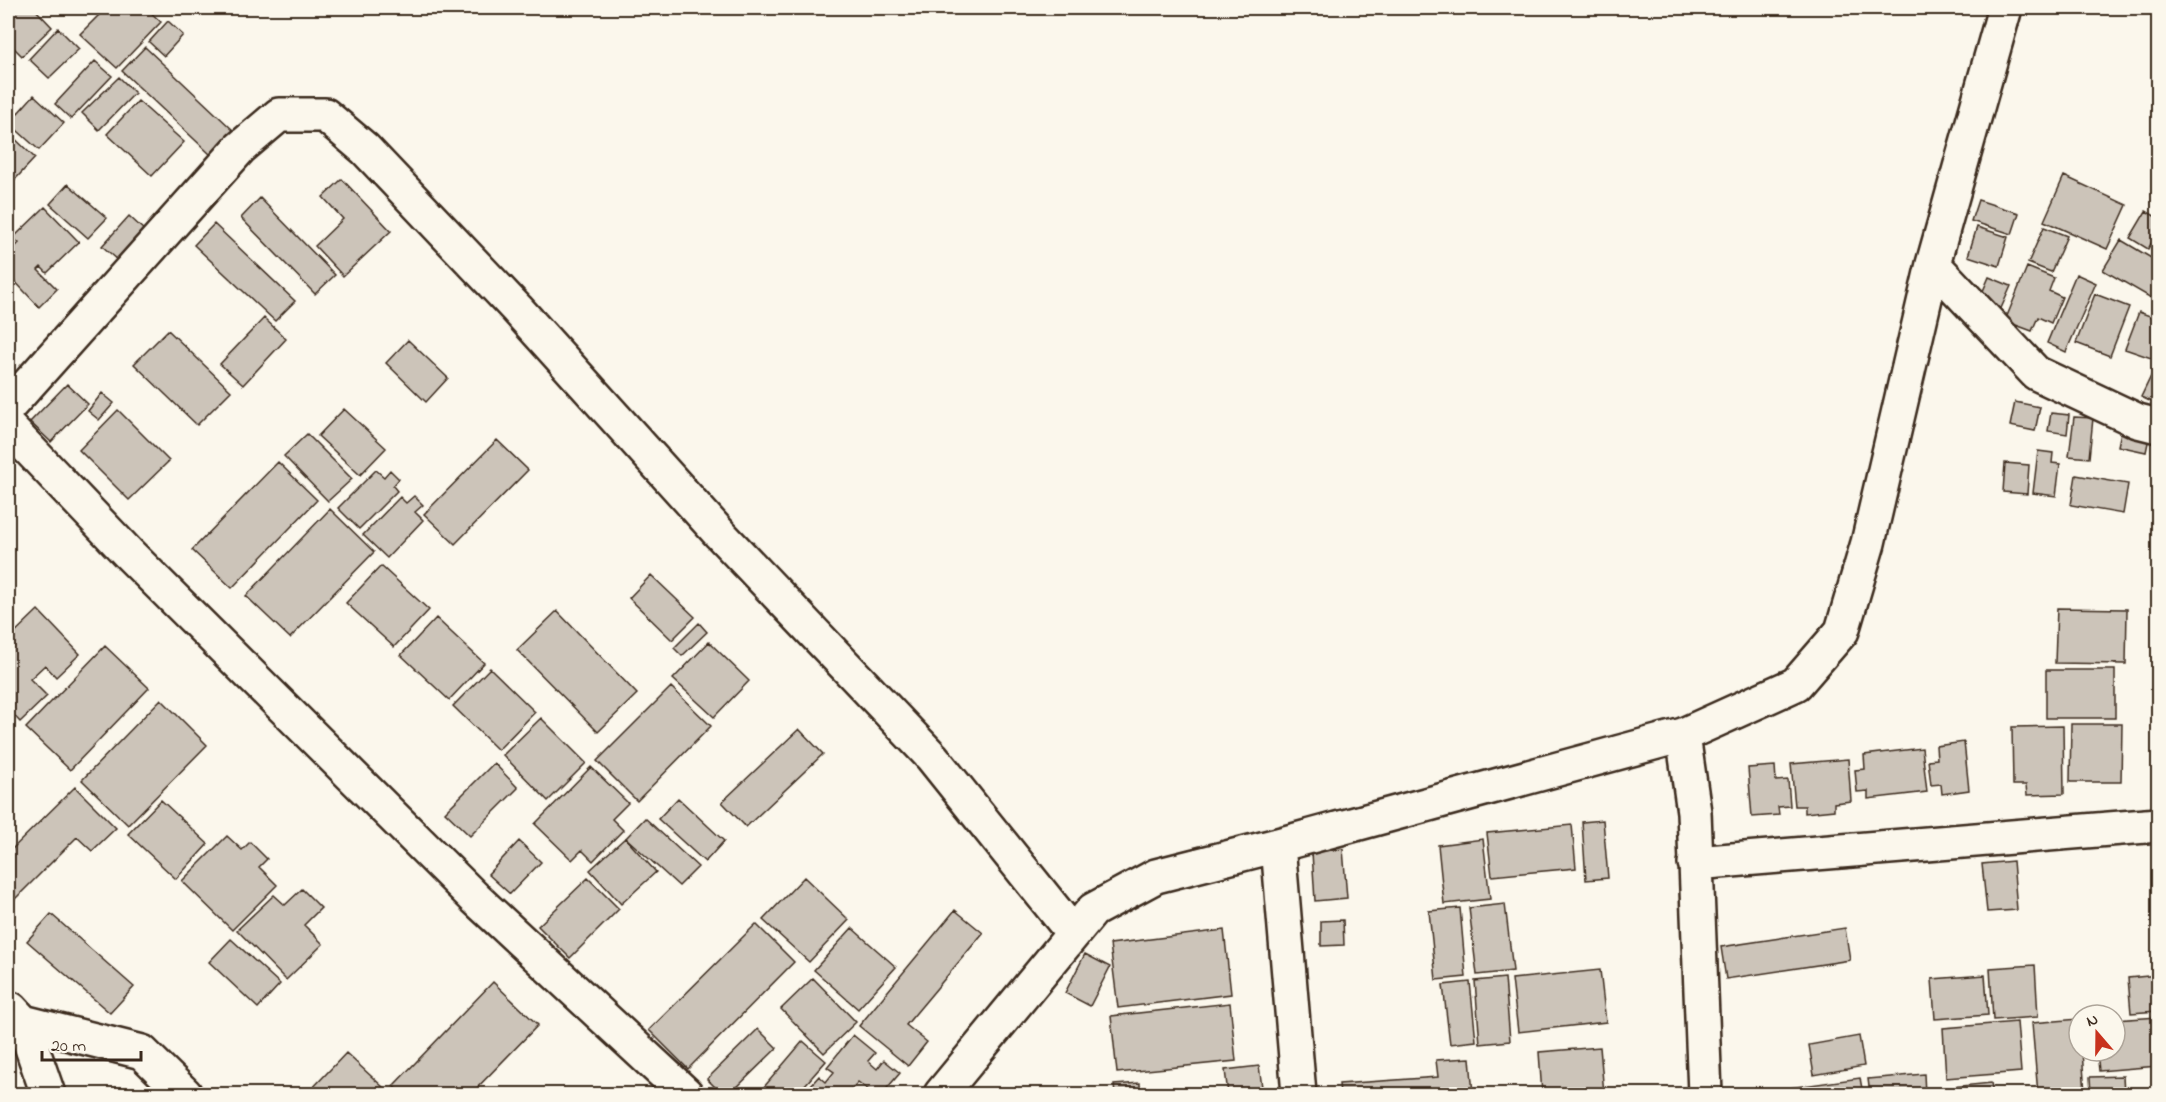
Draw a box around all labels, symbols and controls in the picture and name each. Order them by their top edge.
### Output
north arrow [2067,1003,2127,1063]
text: N [2083,1008,2102,1034]
scale bar [42,1024,141,1062]
text: 20 m [51,1034,86,1060]

